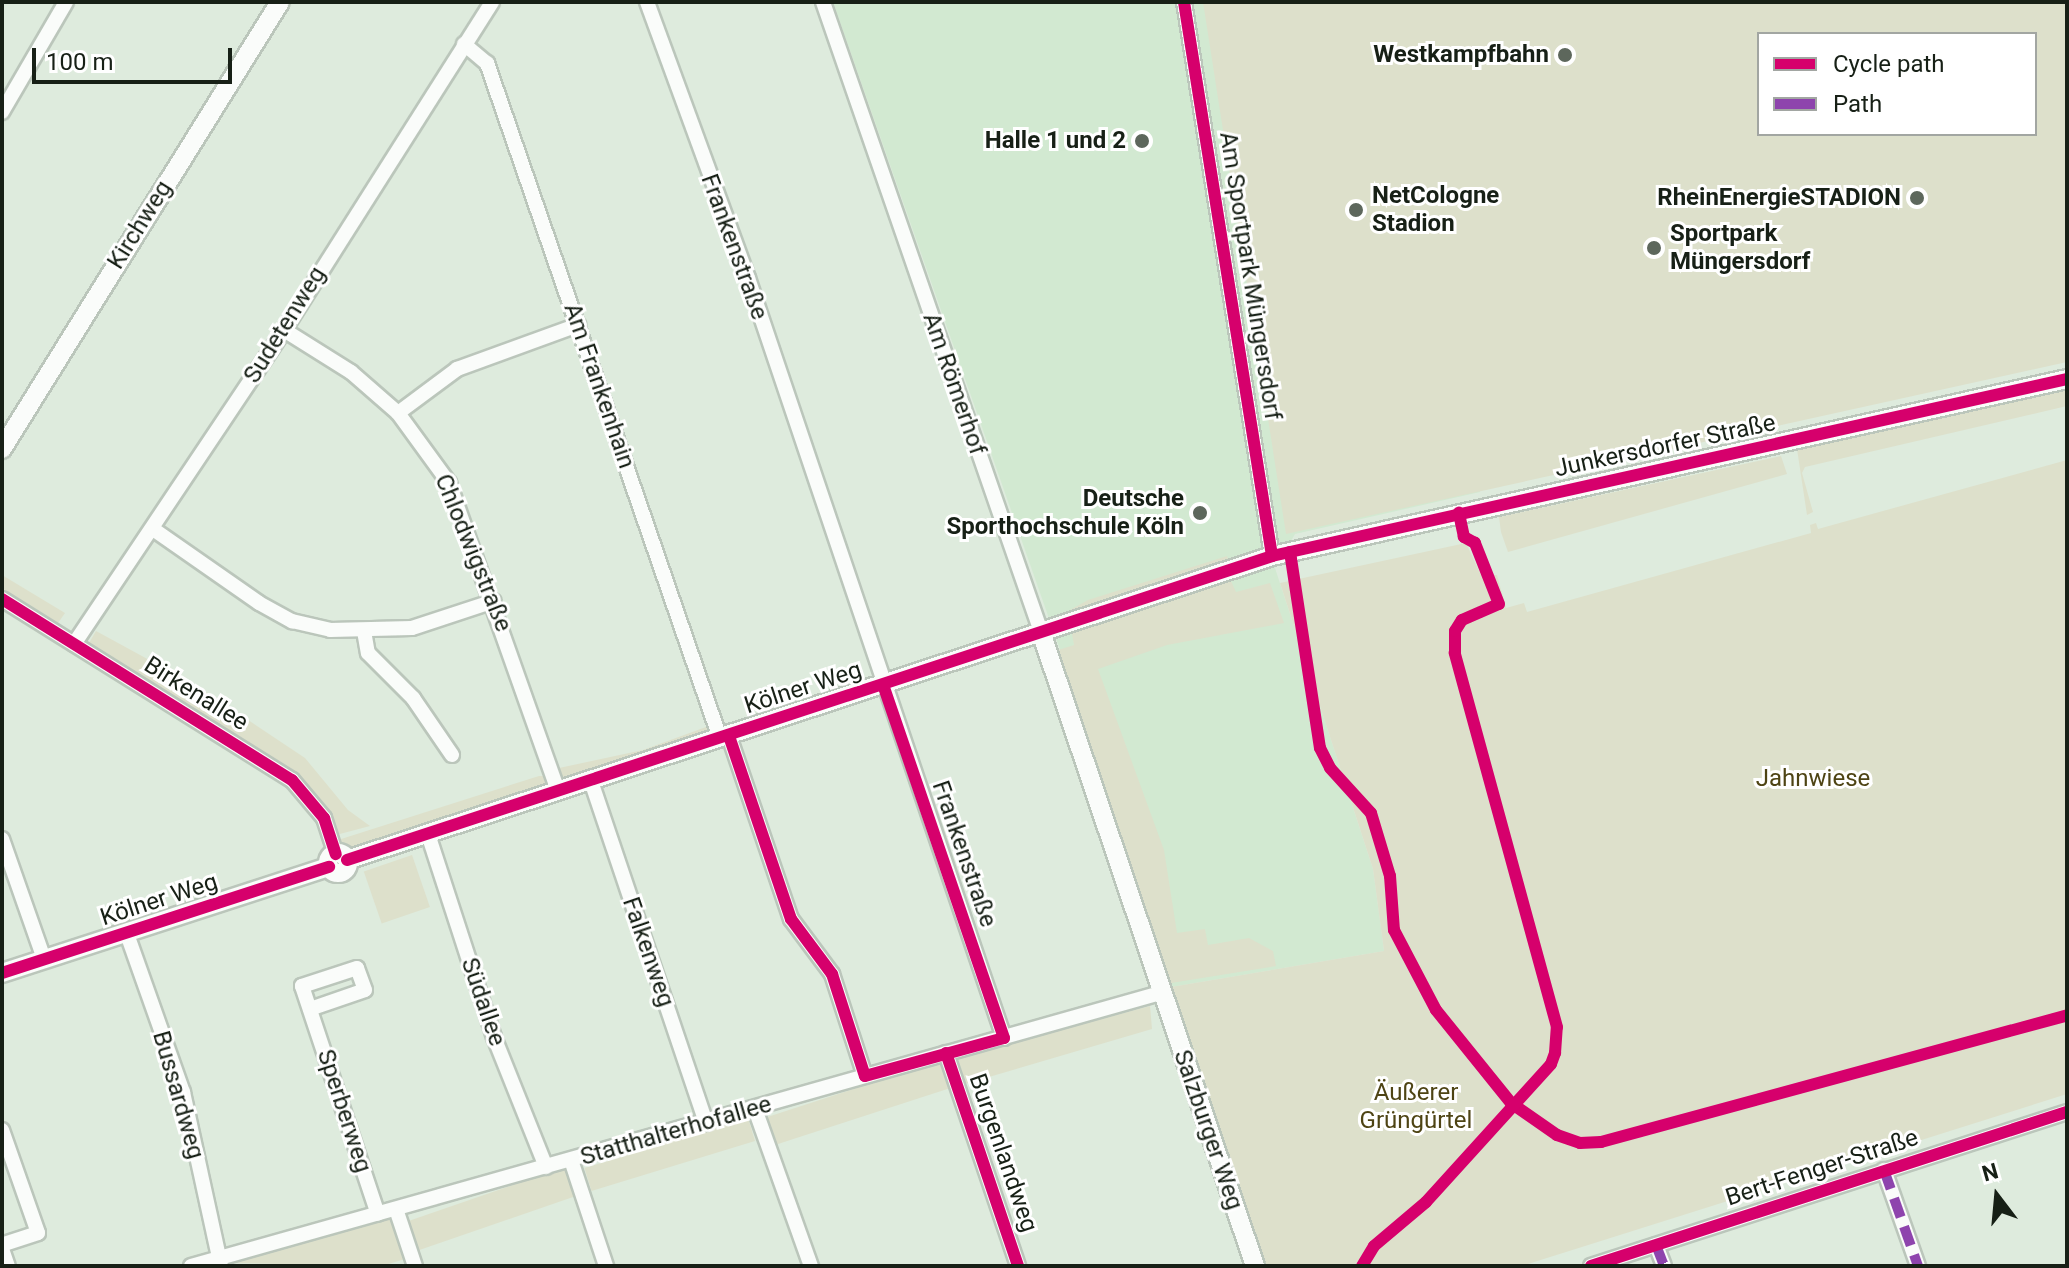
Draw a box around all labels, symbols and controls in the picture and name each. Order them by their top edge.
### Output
scale bar [36,32,236,82]
legend [1757,32,2037,136]
place label: Westkampfbahn [1373,41,1549,69]
marker: Westkampfbahn [1556,46,1574,64]
text: 100 m [46,48,113,76]
text: Cycle path [1833,50,1945,78]
text: Path [1833,90,1882,118]
place label: Halle 1 und 2 [985,127,1126,155]
street label: Am Sportpark Müngersdorf [1213,130,1287,422]
marker: Halle 1 und 2 [1133,132,1151,150]
street label: Frankenstraße [694,170,774,324]
street label: Kirchweg [102,175,178,275]
place label: NetCologne Stadion [1372,182,1499,238]
place label: RheinEnergieSTADION [1657,184,1901,212]
marker: RheinEnergieSTADION [1908,189,1926,207]
marker: NetCologne Stadion [1347,201,1365,219]
place label: Sportpark Müngersdorf [1670,220,1810,276]
marker: Sportpark Müngersdorf [1645,239,1663,257]
street label: Sudetenweg [238,261,332,389]
street label: Am Frankenhain [557,300,641,472]
street label: Am Römerhof [916,309,992,459]
street label: Junkersdorfer Straße [1552,409,1778,483]
street label: Chlodwigstraße [428,470,518,636]
place label: Deutsche Sporthochschule Köln [946,485,1184,541]
marker: Deutsche Sporthochschule Köln [1191,504,1209,522]
street label: Birkenallee [139,651,253,737]
street label: Kölner Weg [741,656,865,720]
park label: Jahnwiese [1756,765,1870,793]
street label: Frankenstraße [926,777,1002,931]
street label: Kölner Weg [97,868,221,932]
street label: Falkenweg [616,893,680,1011]
street label: Südallee [455,954,511,1050]
street label: Bussardweg [146,1028,210,1162]
street label: Sperberweg [311,1046,377,1176]
street label: Salzburger Weg [1167,1046,1249,1214]
street label: Burgenlandweg [962,1070,1044,1236]
park label: Äußerer Grüngürtel [1360,1079,1472,1135]
street label: Statthalterhofallee [577,1090,775,1172]
street label: Bert-Fenger-Straße [1722,1123,1922,1213]
north arrow [1957,1156,2037,1236]
text: N [1979,1158,2001,1187]

